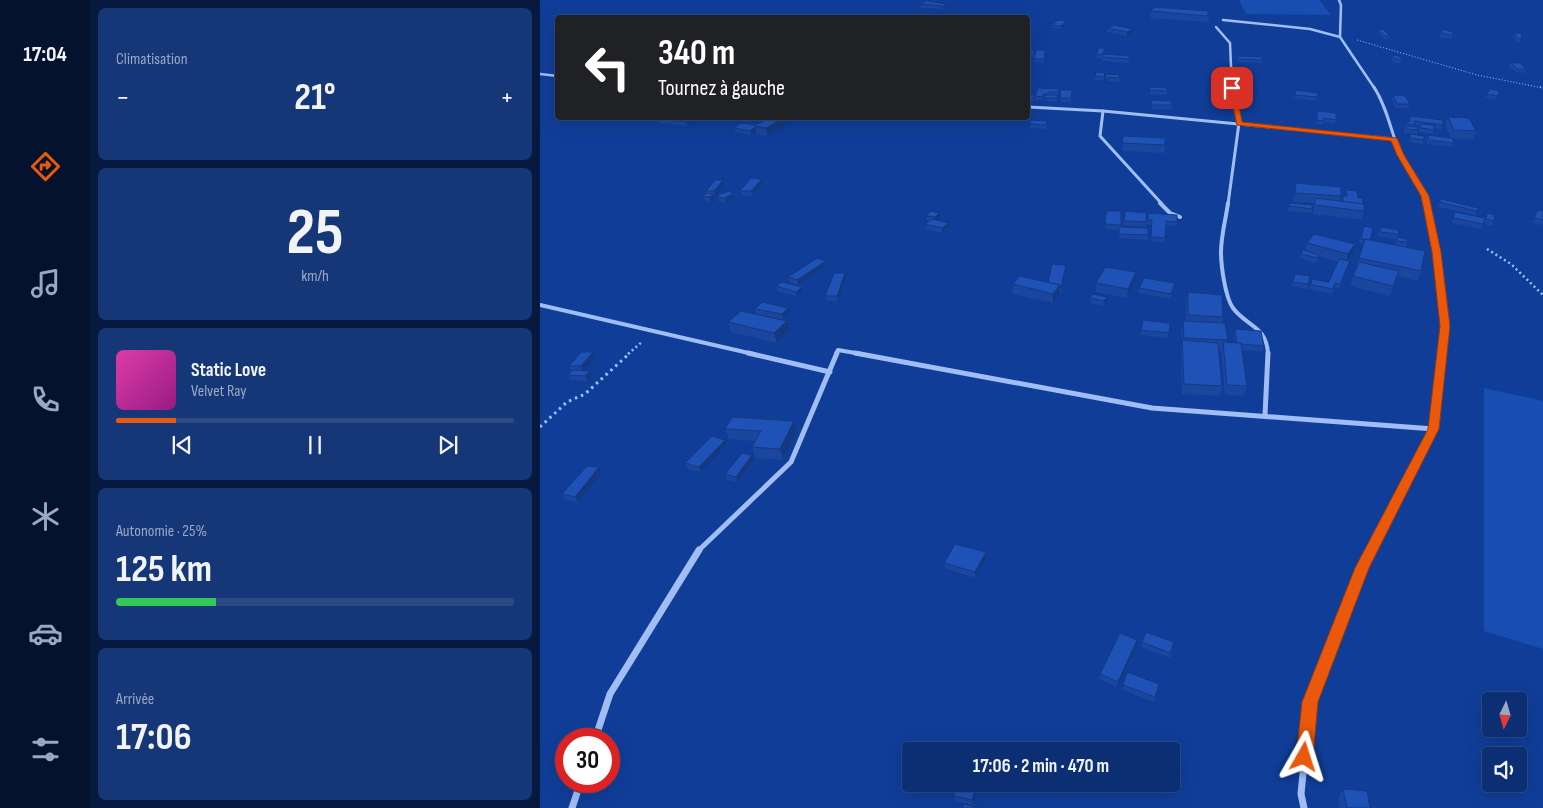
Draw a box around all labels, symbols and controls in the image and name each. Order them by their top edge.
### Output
text: 340 m [658,32,735,75]
icon: left [575,35,640,100]
text: 17:04 [23,41,67,68]
text: Climatisation [116,50,188,69]
pin [1211,67,1253,109]
icon: arrive [1218,74,1246,102]
text: 21° [294,75,336,120]
text: Tournez à gauche [658,75,785,102]
text: − [116,81,130,114]
text: + [500,81,514,114]
icon: directions [28,149,63,184]
text: 25 [286,195,344,273]
icon: music [28,266,63,301]
text: km/h [301,267,329,286]
text: Static Love [191,359,266,382]
icon: phone [28,382,63,417]
text: Velvet Ray [191,382,246,401]
icon: previous [168,431,196,459]
icon: pause [301,431,329,459]
icon: next [434,431,462,459]
icon: climate [28,499,63,534]
text: Autonomie · 25% [116,522,207,541]
text: 125 km [116,547,212,592]
icon: car [28,616,63,651]
text: Arrivée [116,690,154,709]
north arrow [1482,692,1528,738]
map controls [1482,692,1527,792]
text: 17:06 [116,715,192,760]
speed limit sign: 30 [555,728,620,793]
position arrow [1277,730,1329,782]
icon: filters [28,732,63,767]
button: sound [1482,747,1527,792]
text: 17:06 · 2 min · 470 m [973,755,1109,778]

